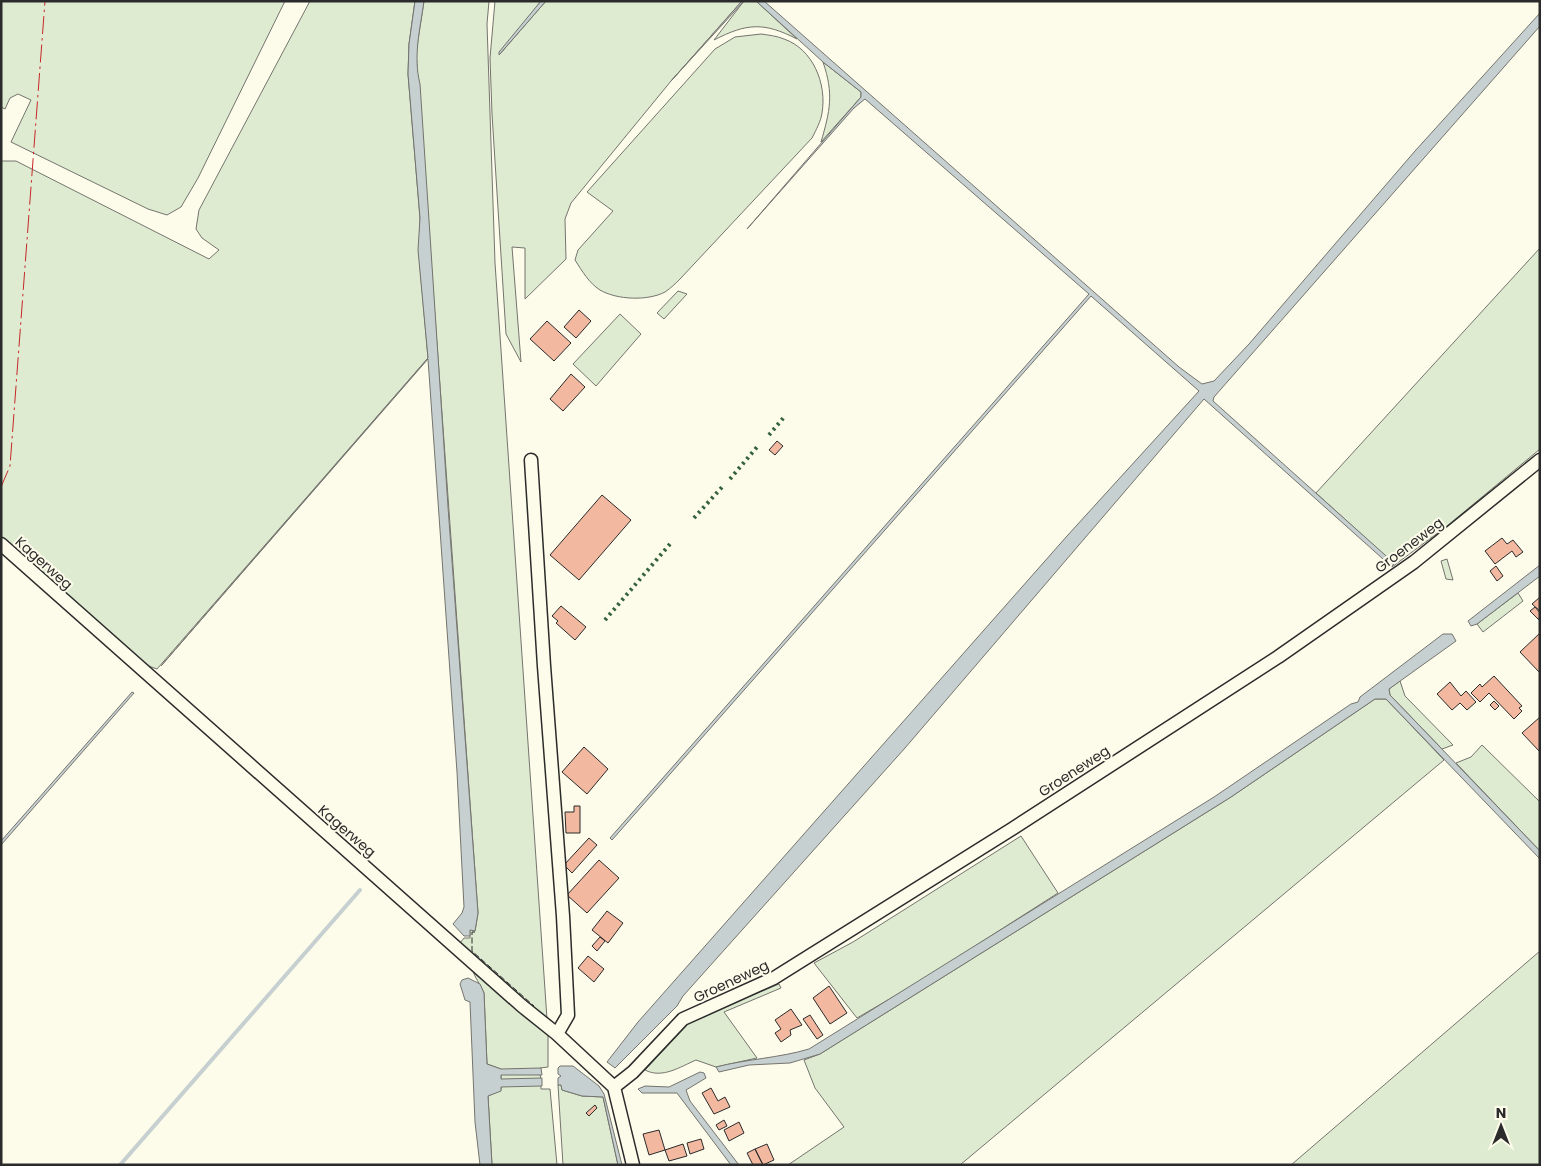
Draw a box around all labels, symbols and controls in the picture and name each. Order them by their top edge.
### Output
street label: Groeneweg [1371,513,1447,577]
street label: Kagerweg [11,532,77,594]
street label: Groeneweg [1035,741,1113,801]
street label: Kagerweg [314,800,380,862]
street label: Groeneweg [690,955,772,1007]
north arrow [1476,1101,1526,1151]
text: N [1496,1103,1506,1123]

